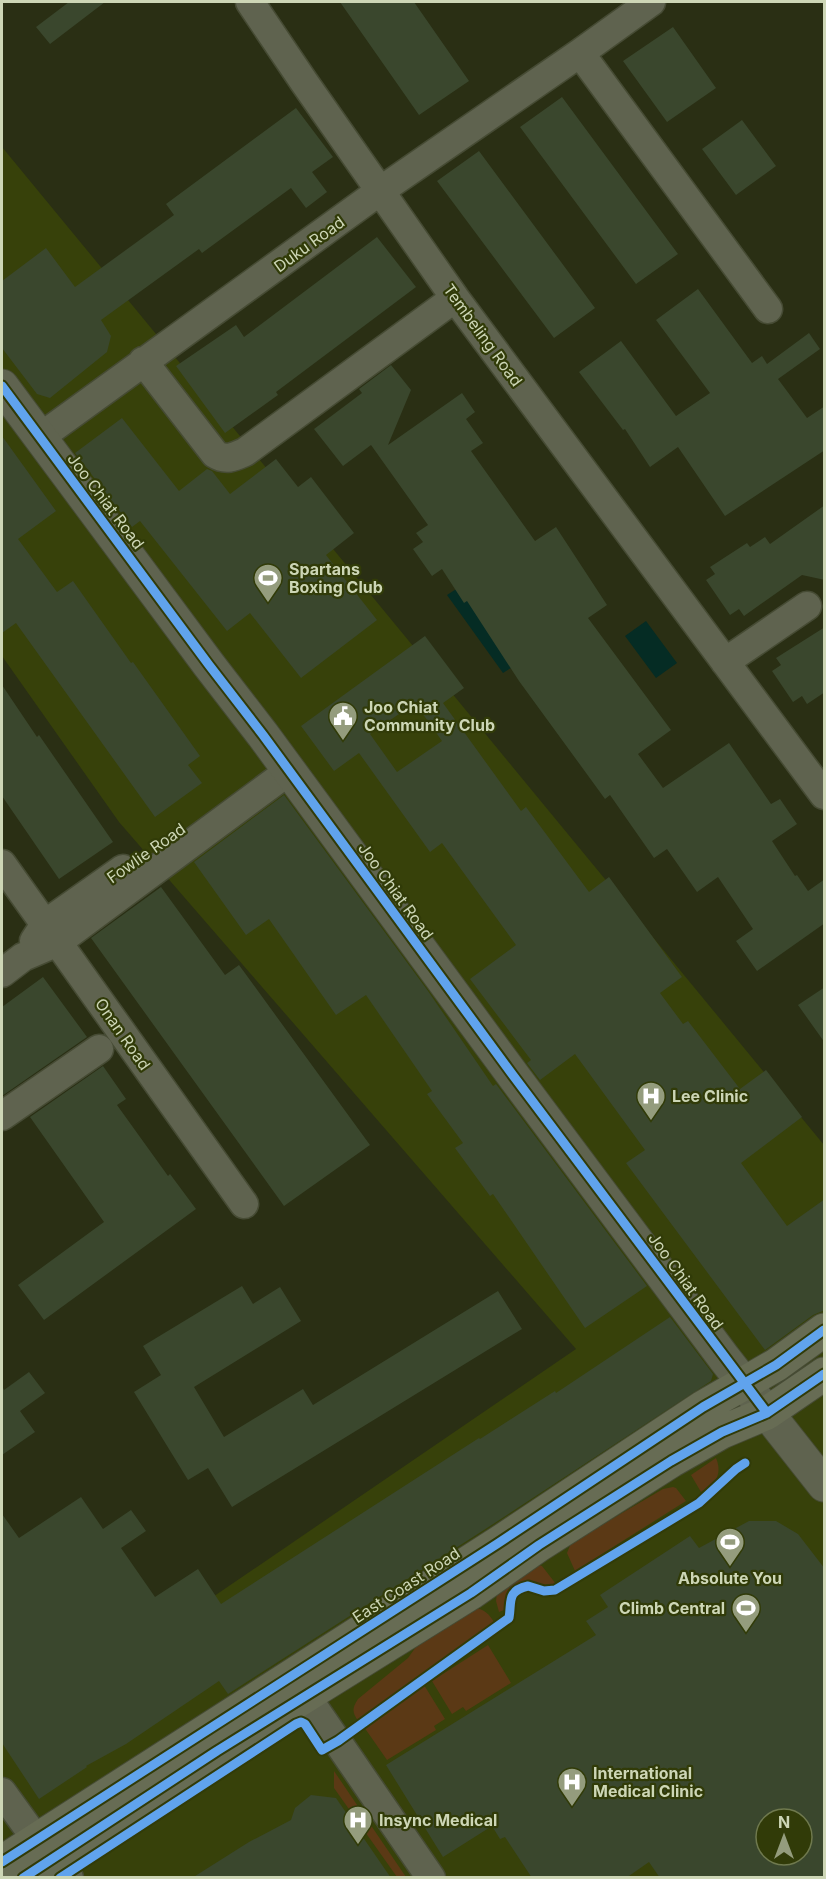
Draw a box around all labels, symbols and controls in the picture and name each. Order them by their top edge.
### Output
street label: Duku Road [270,212,348,276]
street label: Tembeling Road [439,280,527,390]
street label: Joo Chiat Road [63,449,149,553]
place label: Spartans Boxing Club [289,559,383,597]
sports icon: Spartans Boxing Club [252,562,284,604]
place label: Joo Chiat Community Club [364,697,495,735]
public building icon: Joo Chiat Community Club [327,700,359,742]
street label: Fowlie Road [103,819,189,887]
street label: Joo Chiat Road [354,839,438,943]
street label: Onan Road [91,994,155,1074]
hospital icon: Lee Clinic [635,1080,667,1122]
place label: Lee Clinic [672,1086,748,1106]
street label: Joo Chiat Road [644,1229,728,1333]
sports icon: Absolute You [714,1526,746,1568]
street label: East Coast Road [349,1543,463,1627]
place label: Absolute You [678,1568,782,1588]
sports icon: Climb Central [730,1592,762,1634]
place label: Climb Central [619,1598,725,1618]
place label: International Medical Clinic [593,1763,703,1801]
hospital icon: International Medical Clinic [556,1766,588,1808]
hospital icon: Insync Medical [342,1804,374,1846]
north arrow [754,1807,814,1867]
place label: Insync Medical [379,1810,497,1830]
text: N [778,1812,790,1832]

